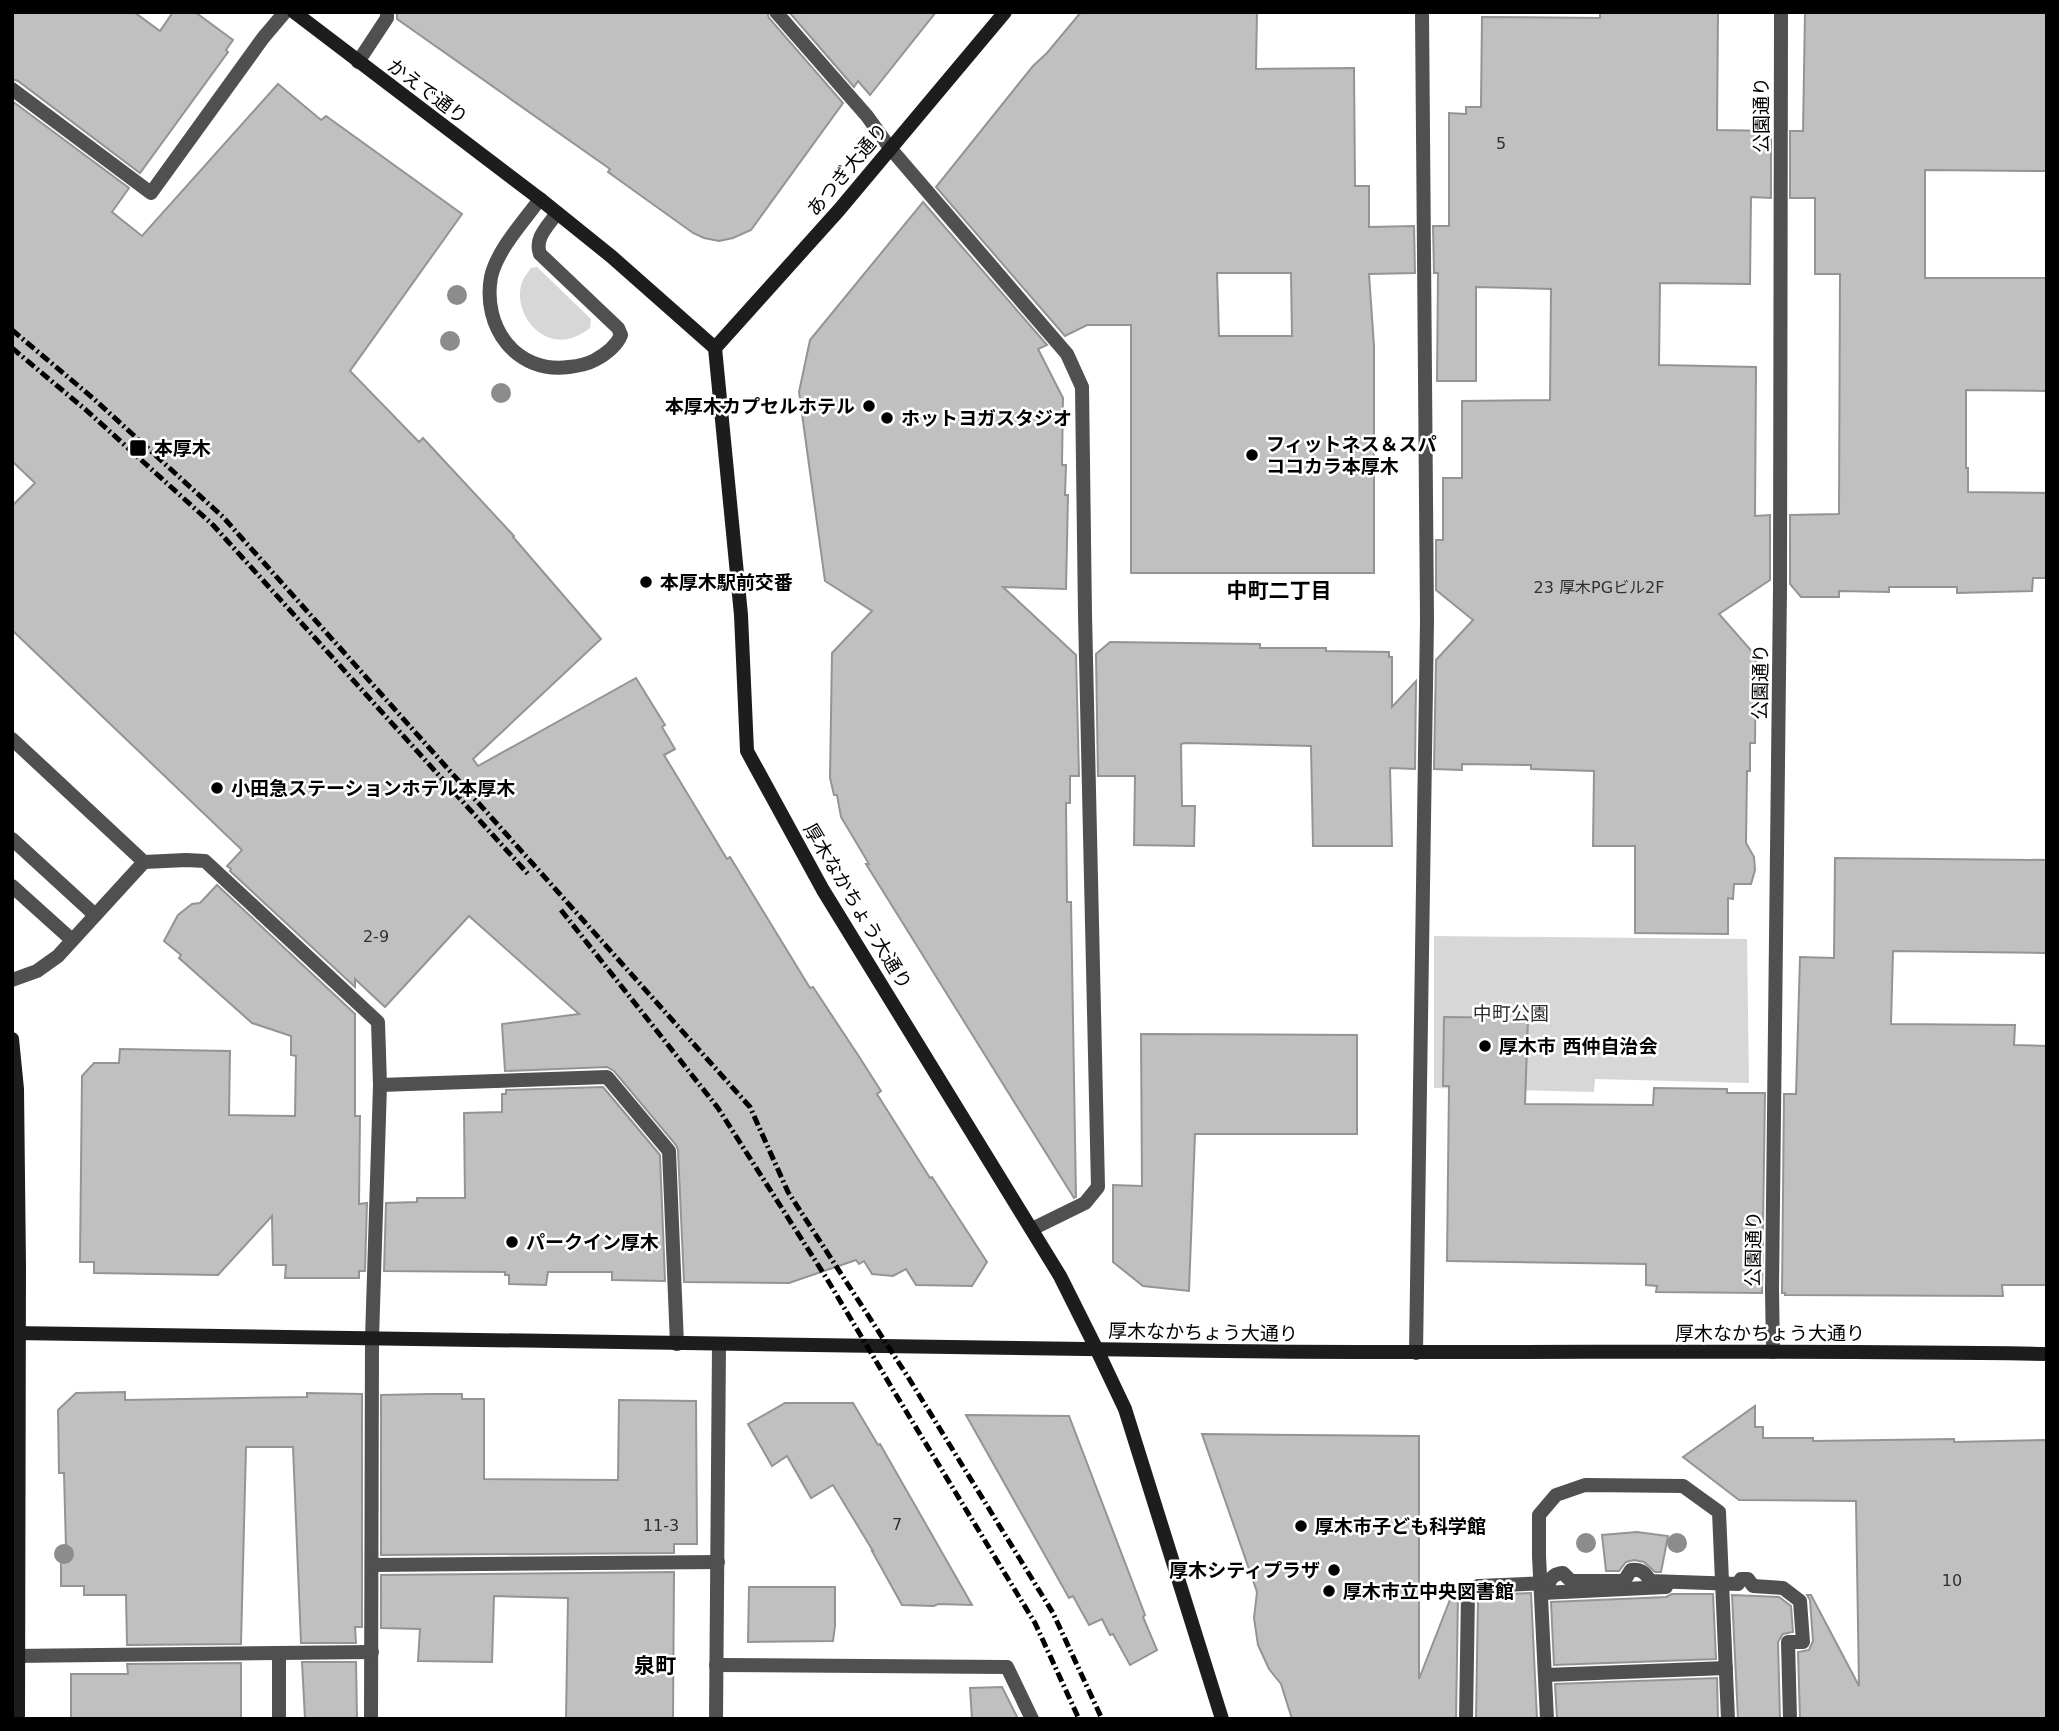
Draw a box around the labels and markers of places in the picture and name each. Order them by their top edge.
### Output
place label: 本厚木カプセルホテル [665,395,855,417]
marker: 本厚木カプセルホテル [861,398,877,414]
place label: ホットヨガスタジオ [901,407,1072,429]
marker: ホットヨガスタジオ [879,410,895,426]
place label: フィットネス＆スパ ココカラ本厚木 [1266,433,1437,477]
place label: 本厚木 [154,437,211,459]
marker: 本厚木 [128,438,148,458]
marker: フィットネス＆スパ ココカラ本厚木 [1244,447,1260,463]
place label: 本厚木駅前交番 [660,571,793,593]
marker: 本厚木駅前交番 [638,574,654,590]
place label: 小田急ステーションホテル本厚木 [231,777,516,799]
marker: 小田急ステーションホテル本厚木 [209,780,225,796]
place label: 厚木市 西仲自治会 [1499,1035,1658,1057]
marker: 厚木市 西仲自治会 [1477,1038,1493,1054]
place label: パークイン厚木 [526,1231,659,1253]
marker: パークイン厚木 [504,1234,520,1250]
place label: 厚木市子ども科学館 [1315,1515,1486,1537]
marker: 厚木市子ども科学館 [1293,1518,1309,1534]
place label: 厚木シティプラザ [1169,1559,1320,1581]
marker: 厚木シティプラザ [1326,1562,1342,1578]
place label: 厚木市立中央図書館 [1343,1580,1514,1602]
marker: 厚木市立中央図書館 [1321,1583,1337,1599]

